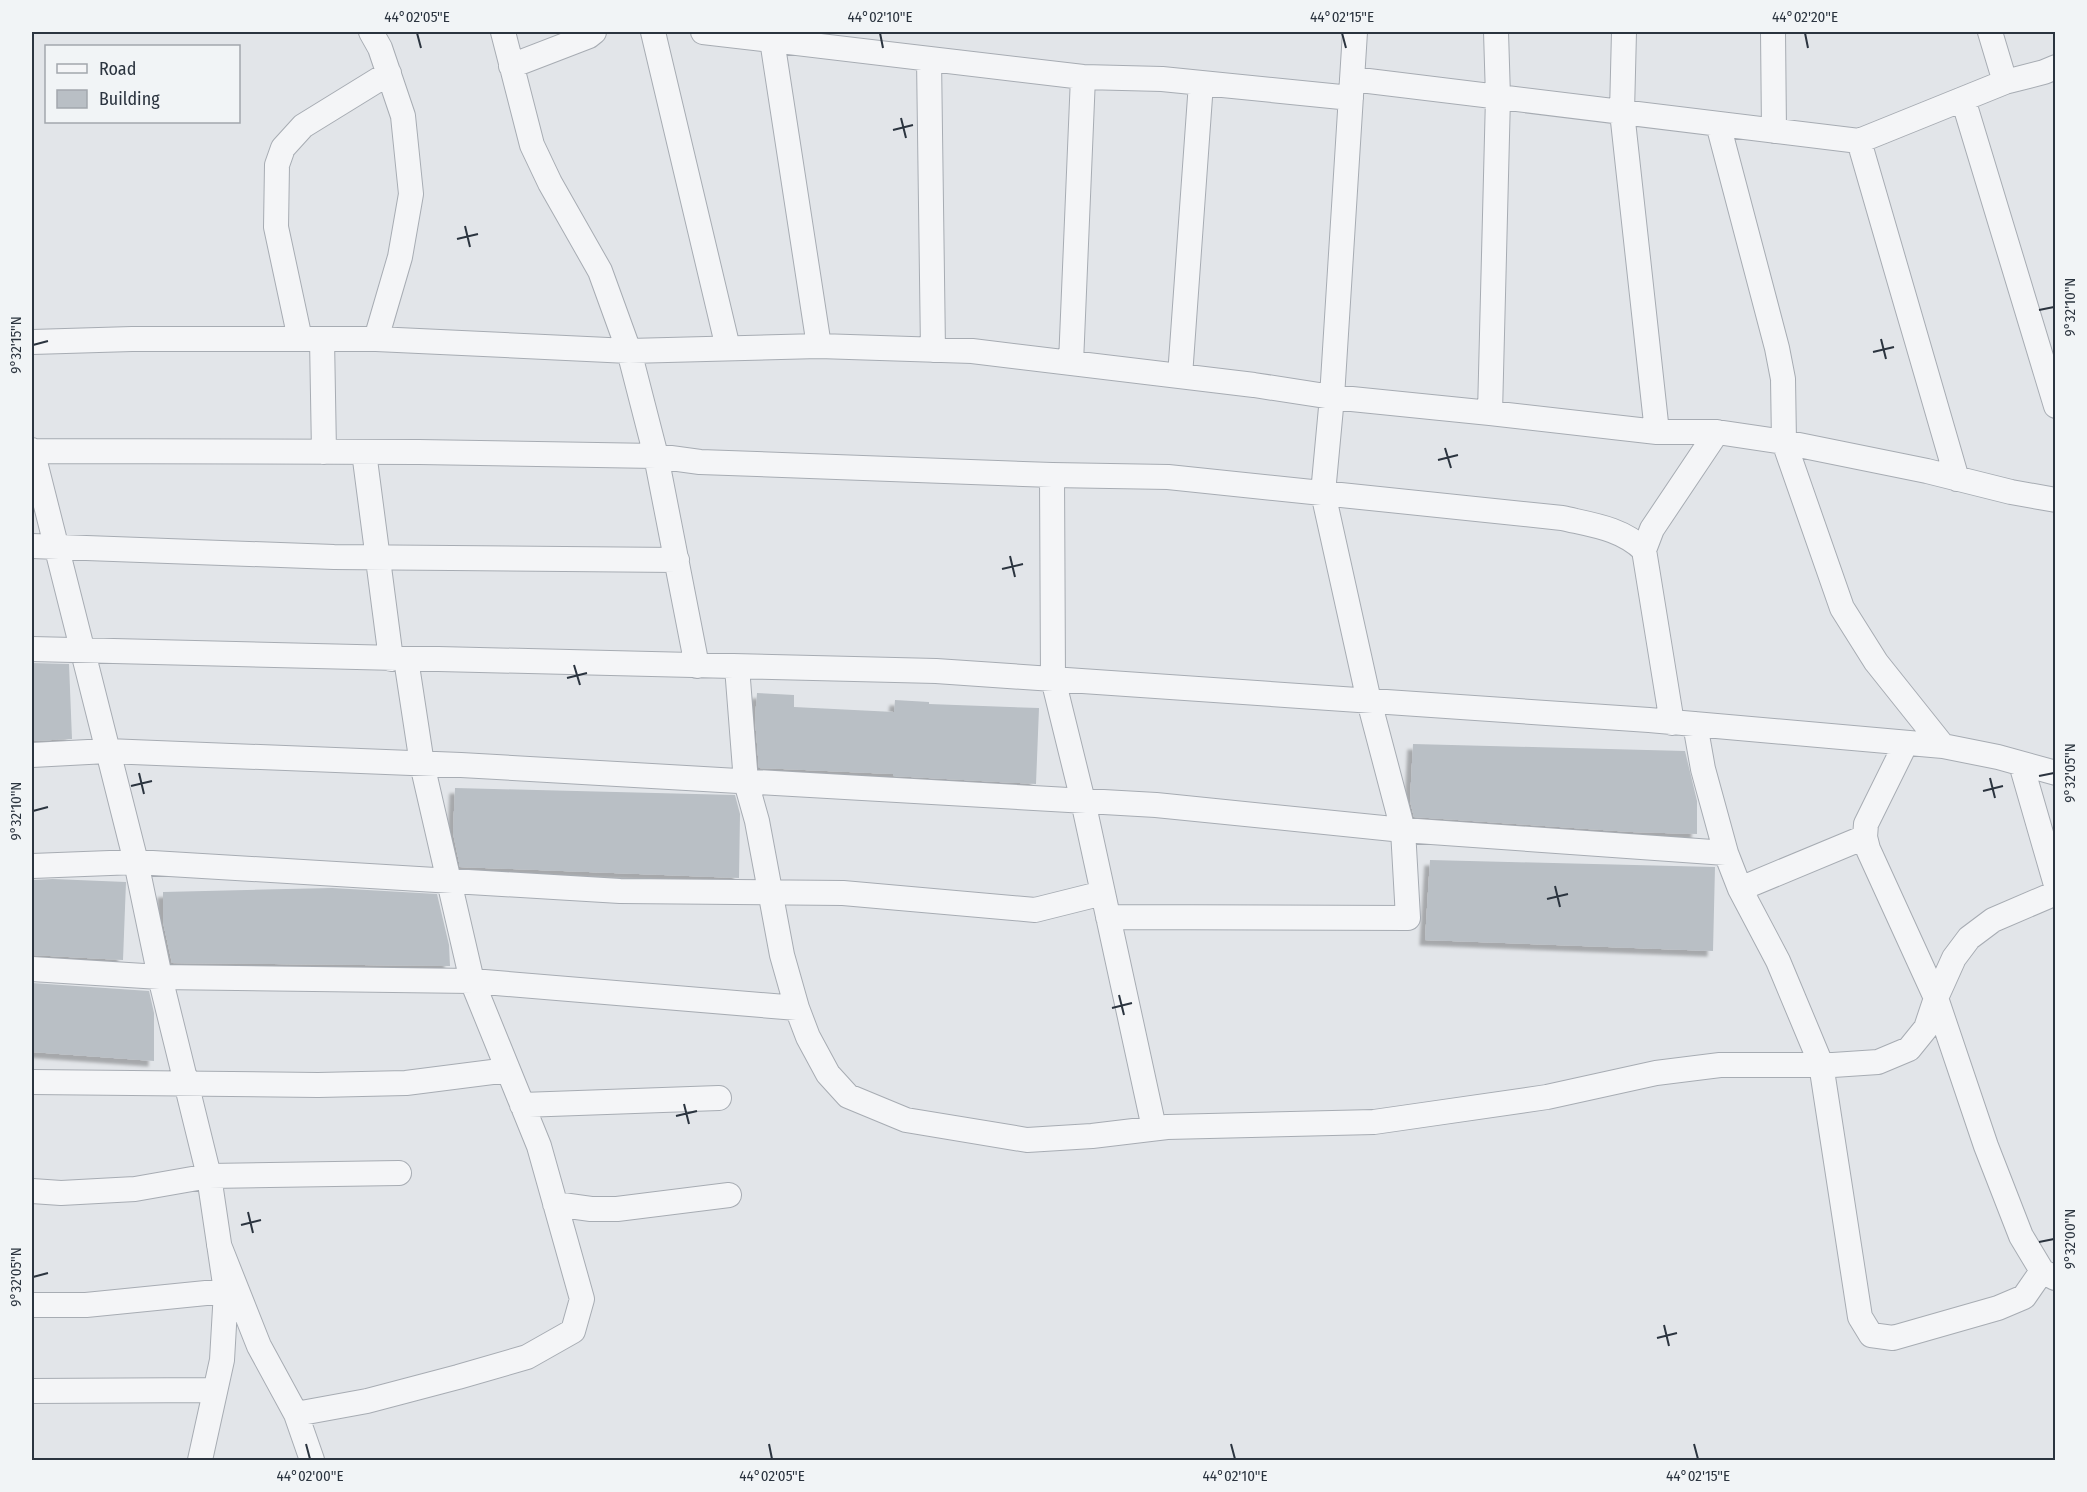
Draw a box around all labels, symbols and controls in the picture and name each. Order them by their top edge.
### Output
text: 44°02'05"E [384,8,450,26]
text: 44°02'10"E [847,8,913,26]
text: 44°02'15"E [1310,8,1374,26]
text: 44°02'20"E [1772,8,1838,26]
legend [45,45,240,123]
text: Road [99,58,136,80]
text: Building [99,88,160,110]
text: 9°32'10"N [2061,278,2079,336]
text: 9°32'15"N [7,316,25,374]
text: 9°32'05"N [2061,743,2079,803]
text: 9°32'10"N [7,782,25,840]
text: 9°32'00"N [2061,1209,2079,1269]
text: 9°32'05"N [7,1247,25,1307]
text: 44°02'00"E [277,1467,343,1485]
text: 44°02'05"E [739,1467,805,1485]
text: 44°02'10"E [1202,1467,1268,1485]
text: 44°02'15"E [1666,1467,1730,1485]

